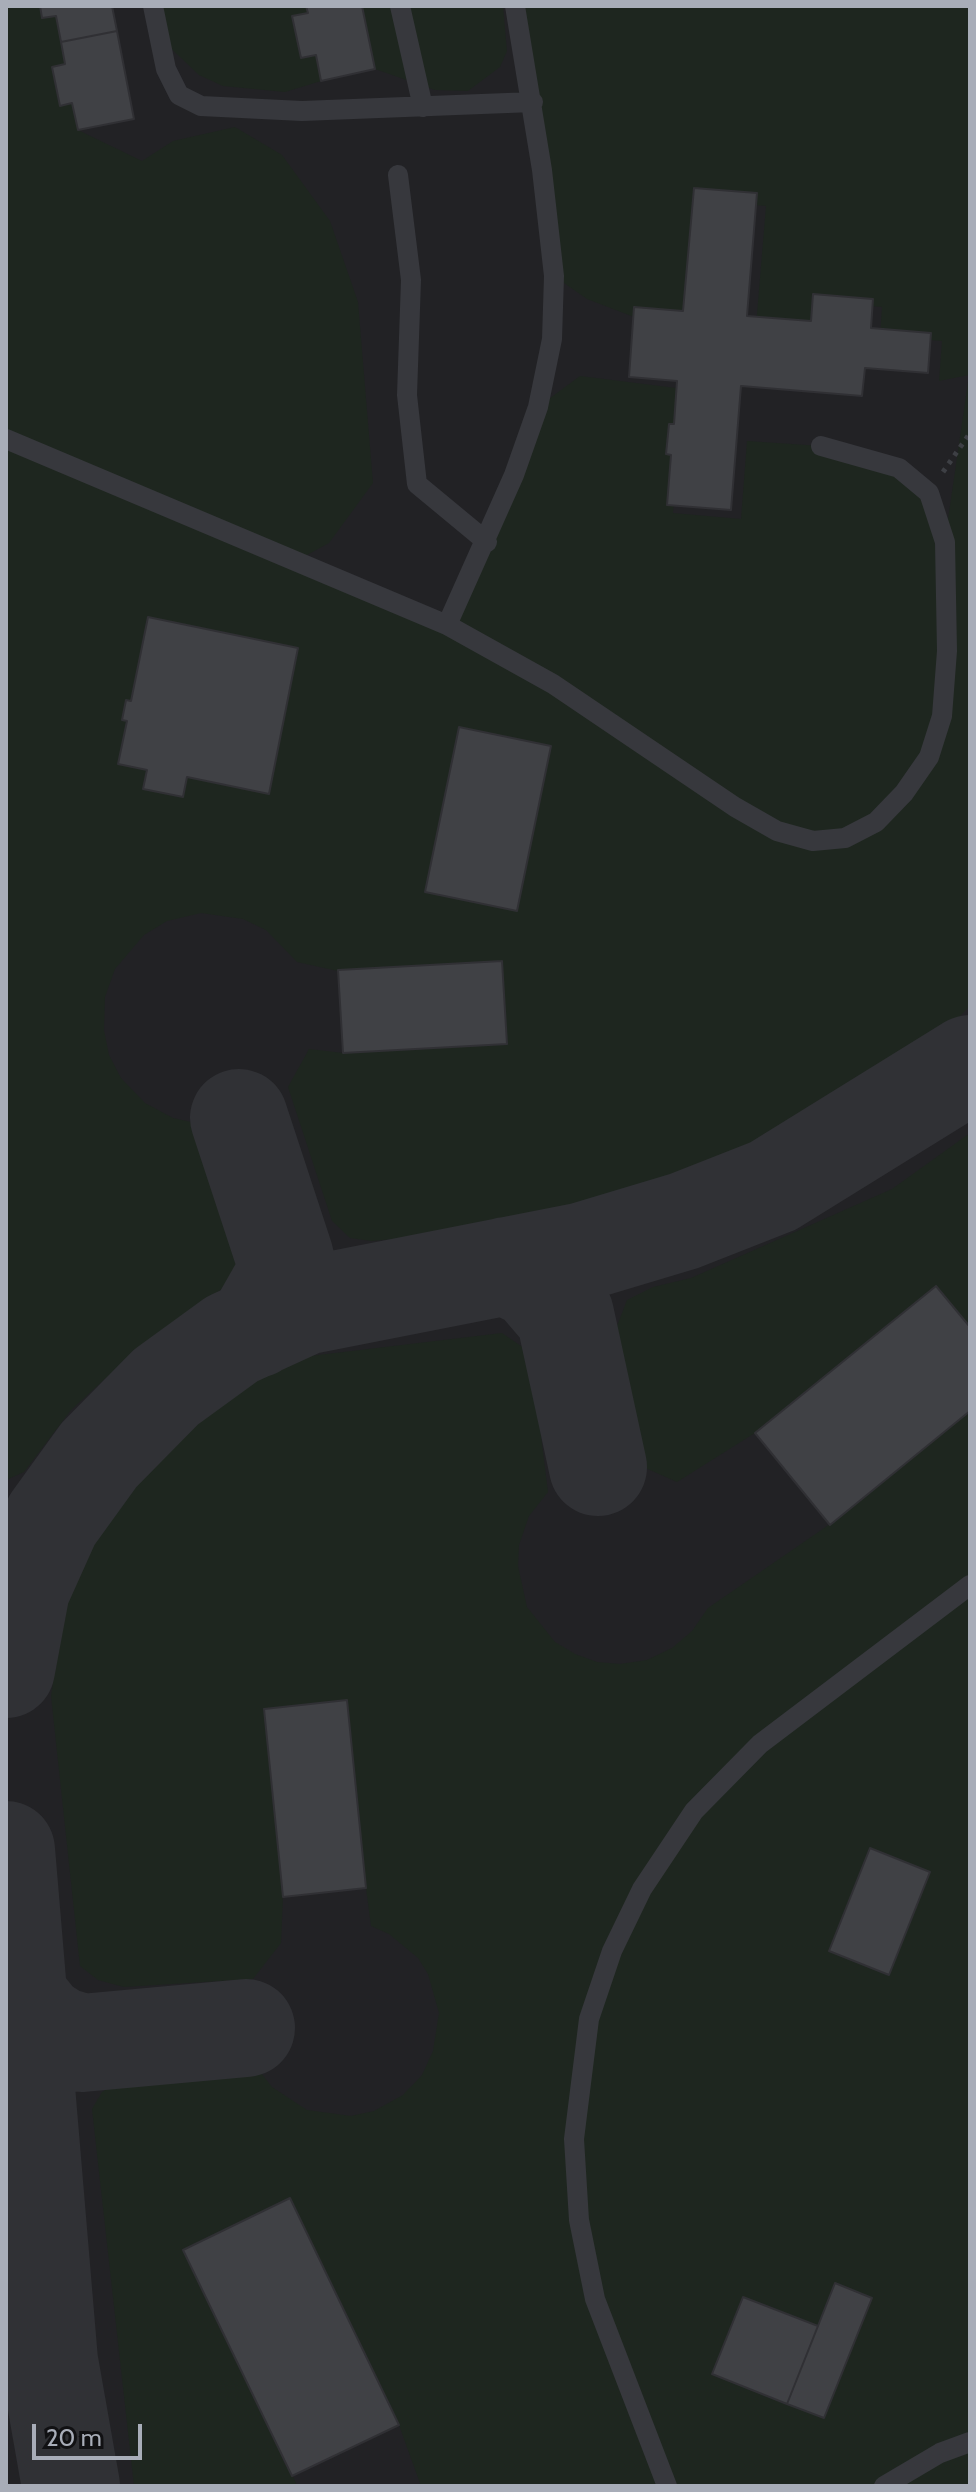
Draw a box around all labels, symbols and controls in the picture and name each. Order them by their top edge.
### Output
scale bar [36,2408,146,2458]
text: 20 m [46,2423,102,2452]

